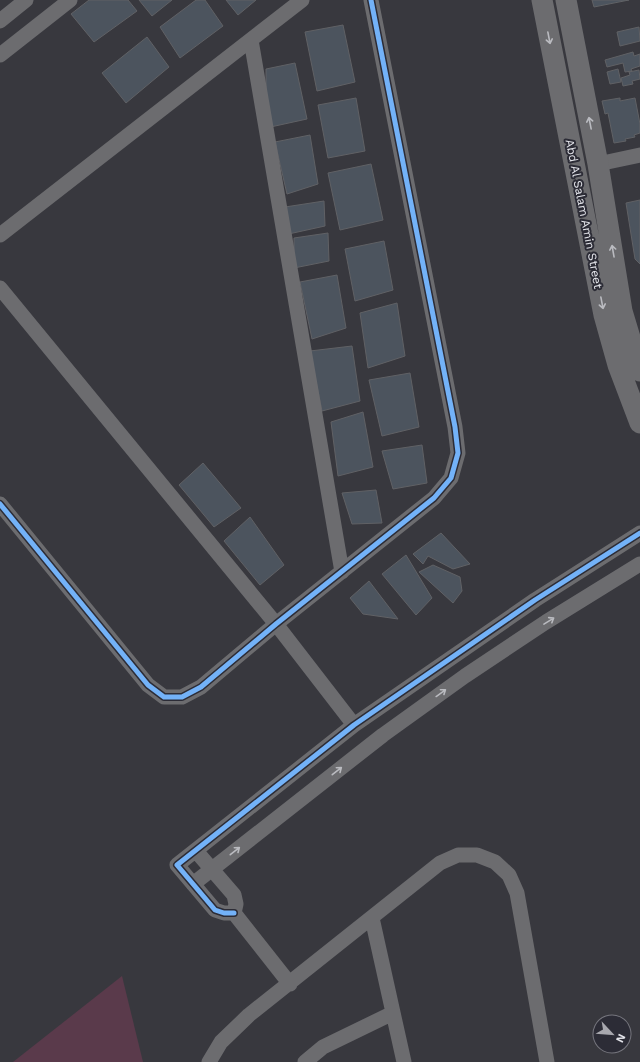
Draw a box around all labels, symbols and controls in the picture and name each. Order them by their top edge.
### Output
one-way arrow [546,31,554,44]
one-way arrow [586,117,594,130]
street label: Abd Al Salam Amin Street [563,138,605,290]
one-way arrow [608,245,616,258]
one-way arrow [598,296,606,309]
one-way arrow [543,616,555,624]
one-way arrow [435,689,446,697]
one-way arrow [332,766,343,775]
one-way arrow [229,847,240,855]
north arrow [592,1014,632,1054]
text: N [613,1032,628,1045]

